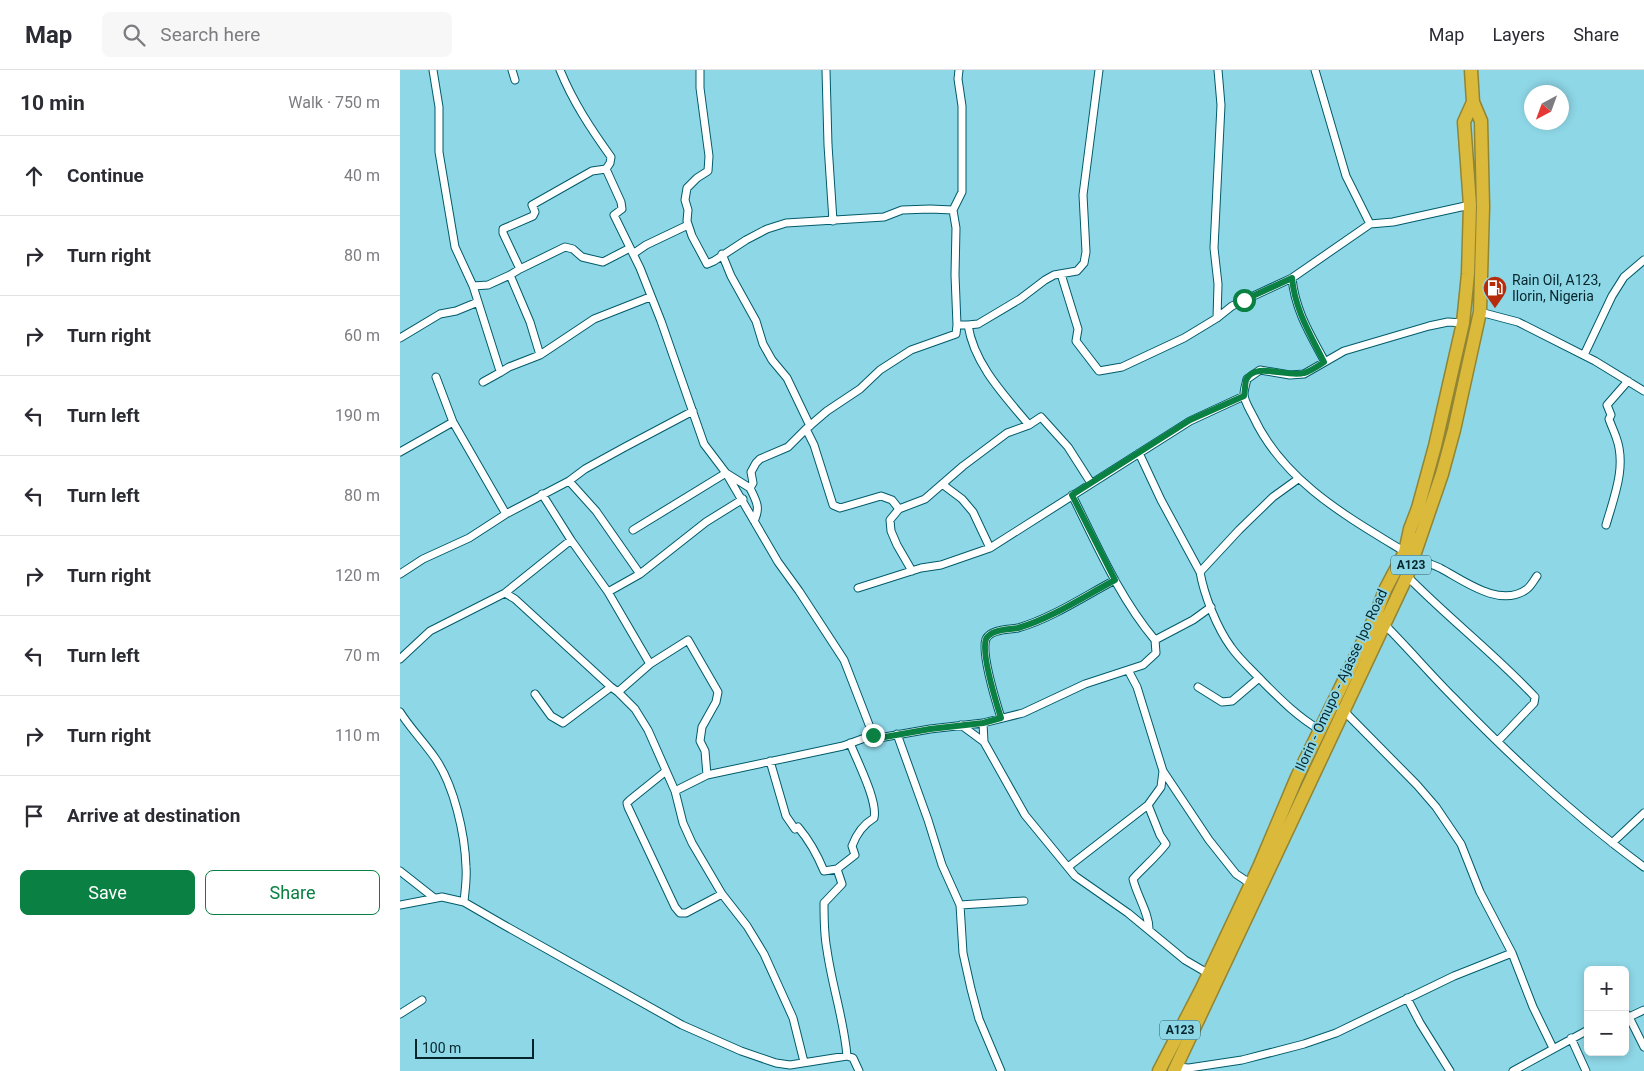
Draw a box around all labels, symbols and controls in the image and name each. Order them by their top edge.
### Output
search box [102,12,452,57]
text: Map [25,21,72,49]
icon: search [120,21,148,49]
text: Search here [160,23,260,46]
text: Map [1429,24,1464,45]
text: Layers [1492,24,1545,45]
text: Share [1573,24,1619,45]
north arrow [1524,85,1569,130]
text: 10 min [20,91,85,115]
text: Walk · 750 m [288,93,380,112]
icon: ahead [20,162,48,190]
text: Continue [67,164,144,187]
text: 40 m [344,166,380,185]
icon: right [20,242,48,270]
text: Turn right [67,244,151,267]
text: 80 m [344,246,380,265]
place label: Rain Oil, A123, Ilorin, Nigeria [1512,272,1601,304]
fuel station icon: Rain Oil, A123, Ilorin, Nigeria [1482,275,1508,309]
route start [1233,289,1256,312]
icon: right [20,322,48,350]
text: Turn right [67,324,151,347]
text: 60 m [344,326,380,345]
icon: left [20,402,48,430]
text: Turn left [67,404,140,427]
text: 190 m [335,406,380,425]
icon: left [20,482,48,510]
text: Turn left [67,484,140,507]
text: 80 m [344,486,380,505]
road number: A123 [1391,556,1431,574]
icon: right [20,562,48,590]
text: Turn right [67,564,151,587]
text: 120 m [335,566,380,585]
street label: Ilorin - Omupo - Ajasse Ipo Road [1292,586,1390,774]
icon: left [20,642,48,670]
text: Turn left [67,644,140,667]
text: 70 m [344,646,380,665]
icon: right [20,722,48,750]
text: Turn right [67,724,151,747]
route end [862,724,885,747]
text: 110 m [335,726,380,745]
icon: arrive [20,802,48,830]
text: Arrive at destination [67,804,240,827]
button: Save [20,870,195,915]
button: Share [205,870,380,915]
map controls [1584,966,1629,1056]
button: + [1584,966,1629,1011]
button: − [1584,1011,1629,1056]
road number: A123 [1160,1020,1200,1040]
scale bar [415,1036,534,1059]
text: 100 m [422,1040,461,1056]

